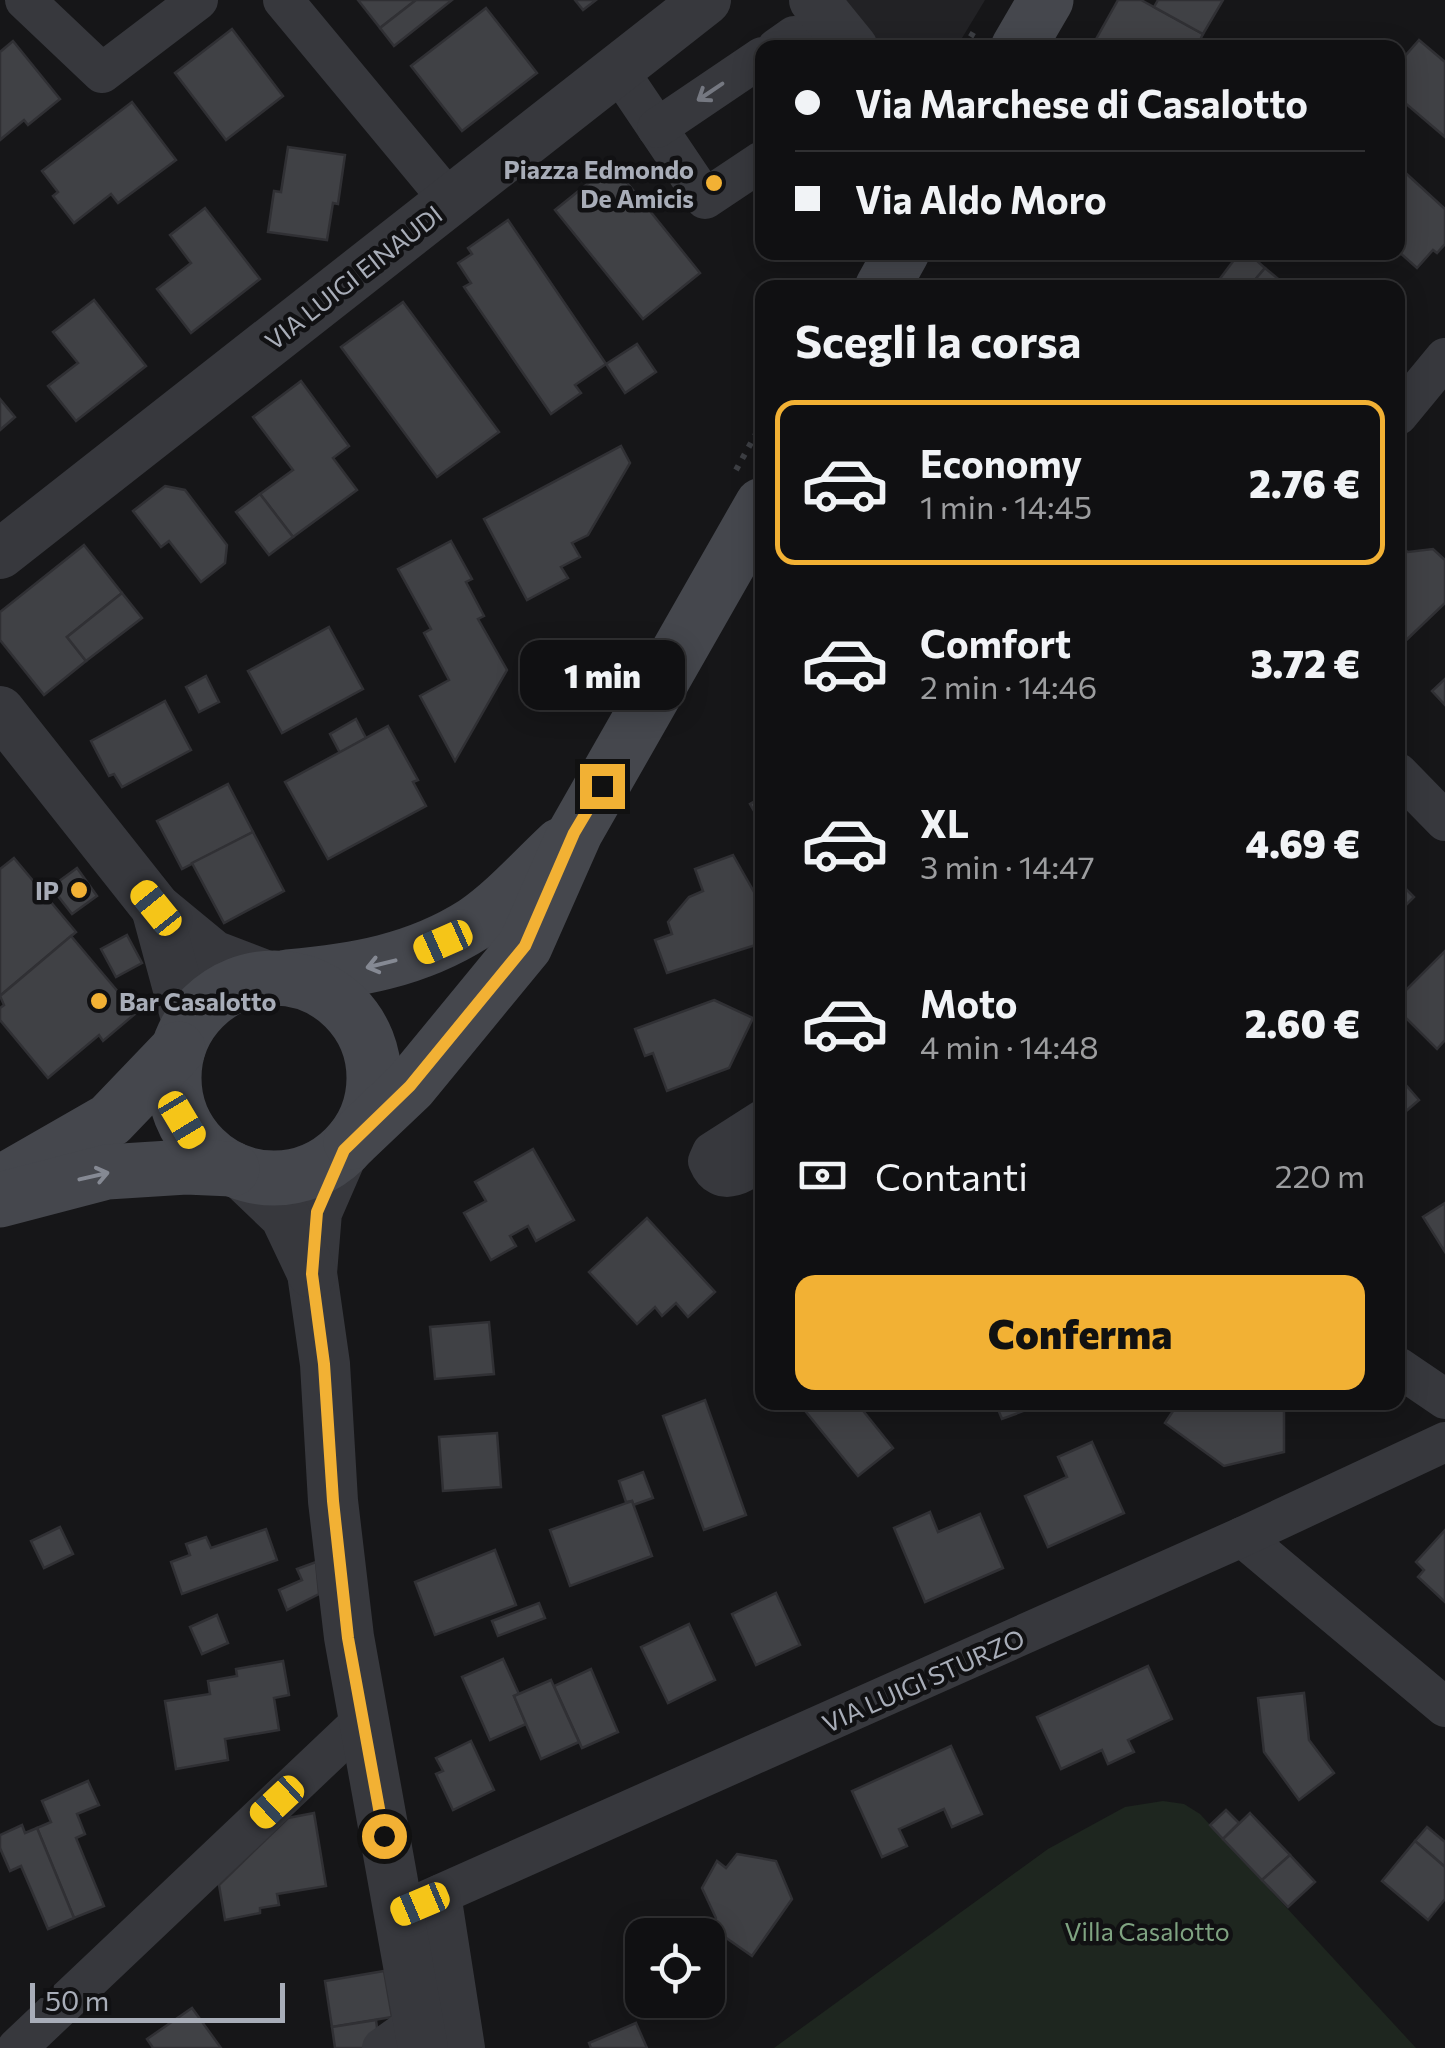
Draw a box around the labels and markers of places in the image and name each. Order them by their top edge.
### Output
place label: Piazza Edmondo De Amicis [504,154,694,213]
marker: Piazza Edmondo De Amicis [703,172,725,194]
place label: IP [35,875,59,905]
marker: IP [68,879,90,901]
place label: Bar Casalotto [119,986,277,1016]
marker: Bar Casalotto [88,990,110,1012]

